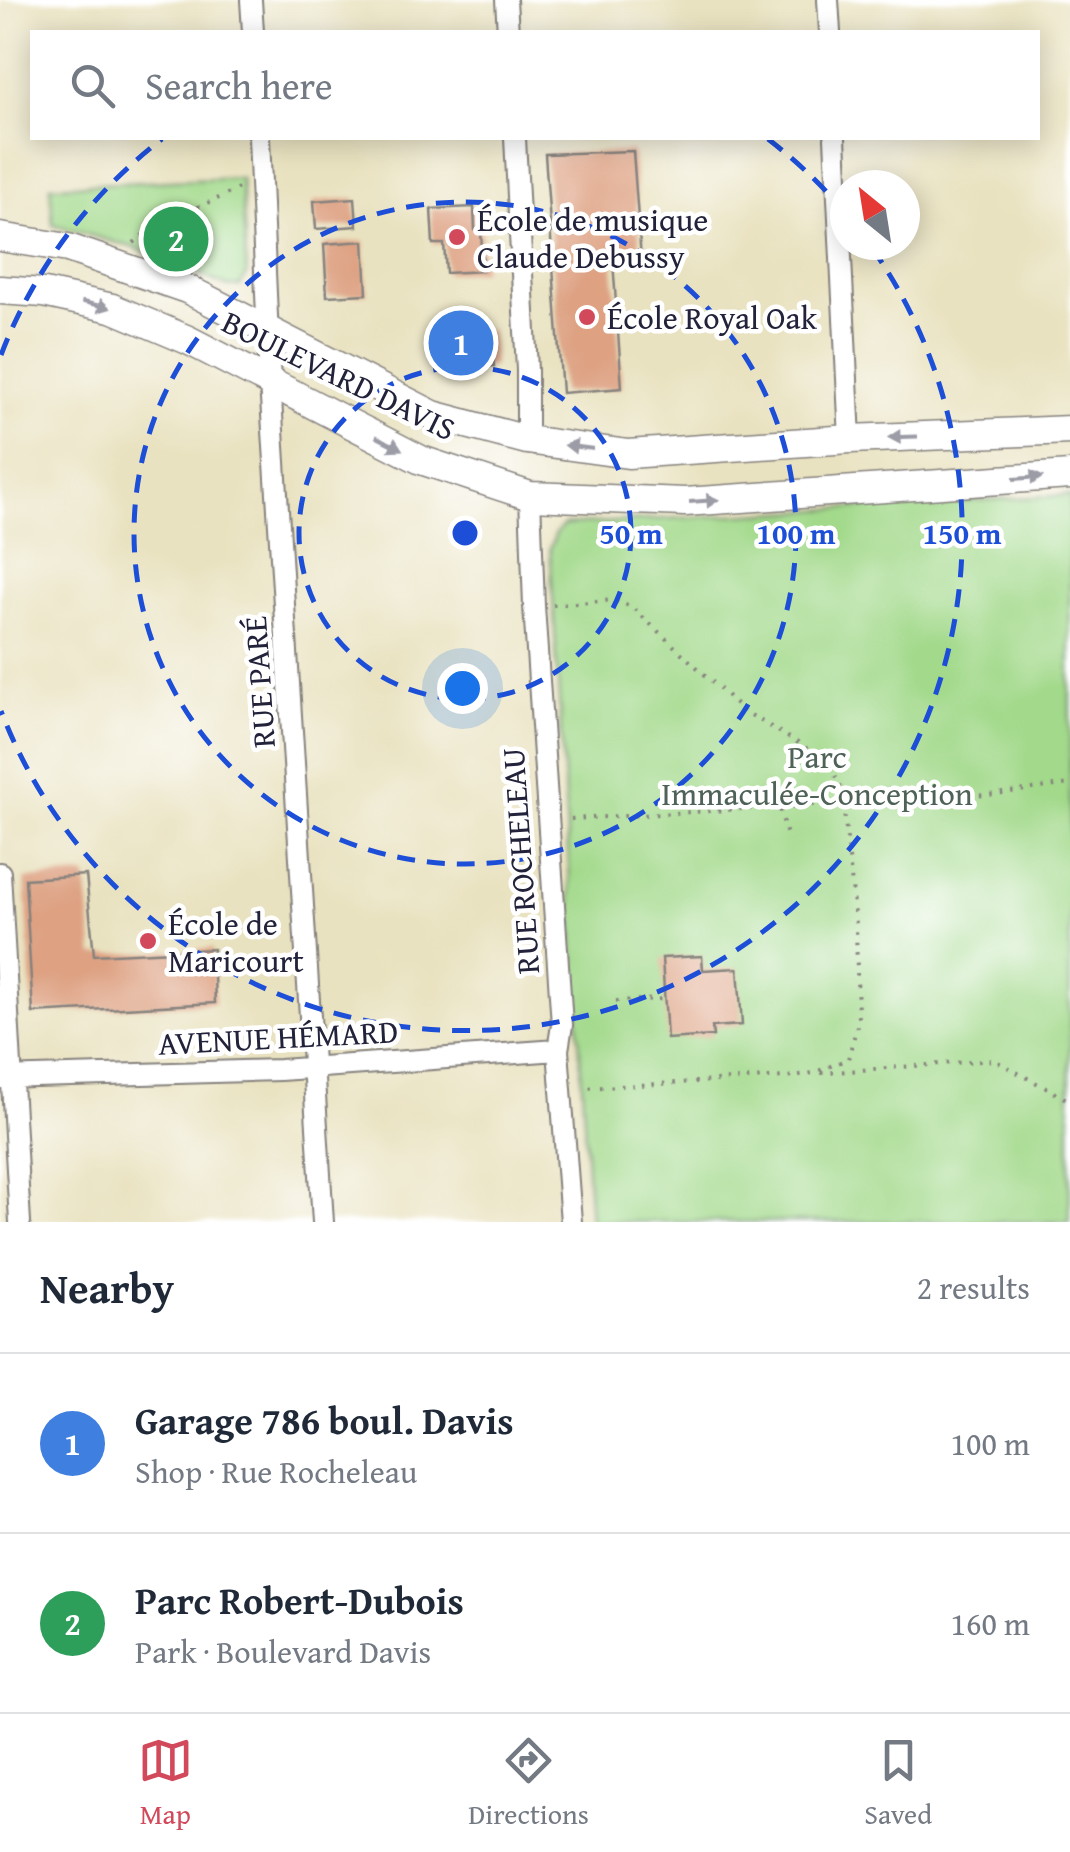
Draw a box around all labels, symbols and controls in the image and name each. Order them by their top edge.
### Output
search box [30,30,1040,140]
text: Search here [145,57,333,113]
icon: search [65,58,120,113]
north arrow [830,170,920,260]
place label: École de musique Claude Debussy [477,196,708,280]
pin: 2 [144,202,208,276]
marker: École de musique Claude Debussy [446,226,468,248]
place label: École Royal Oak [607,294,818,341]
one-way arrow [81,298,112,313]
street label: BOULEVARD DAVIS [214,298,464,452]
pin: 1 [428,306,494,380]
marker: École Royal Oak [576,306,598,328]
one-way arrow [886,429,918,445]
one-way arrow [375,434,404,451]
one-way arrow [562,439,594,455]
one-way arrow [1013,469,1045,485]
one-way arrow [689,493,721,509]
text: 50 m [599,511,663,555]
text: 100 m [757,511,836,555]
text: 150 m [923,511,1002,555]
centre of rings [447,515,483,551]
street label: RUE PARÉ [231,614,287,750]
your location [437,663,488,714]
park label: Parc Immaculée-Conception [661,733,973,817]
street label: RUE ROCHELEAU [489,746,551,976]
place label: École de Maricourt [168,900,304,984]
marker: École de Maricourt [137,930,159,952]
street label: AVENUE HÉMARD [157,1007,399,1067]
text: Nearby [40,1257,174,1318]
text: 2 results [917,1264,1030,1311]
text: Garage 786 boul. Davis [135,1392,514,1448]
text: 1 [64,1420,81,1467]
text: 100 m [951,1420,1030,1467]
text: Shop · Rue Rocheleau [135,1448,417,1495]
text: Parc Robert-Dubois [135,1572,464,1628]
text: 2 [64,1600,81,1647]
text: 160 m [951,1600,1030,1647]
text: Park · Boulevard Davis [135,1628,431,1675]
tab: Map [138,1733,193,1834]
tab: Directions [468,1733,589,1834]
tab: Saved [864,1733,932,1834]

